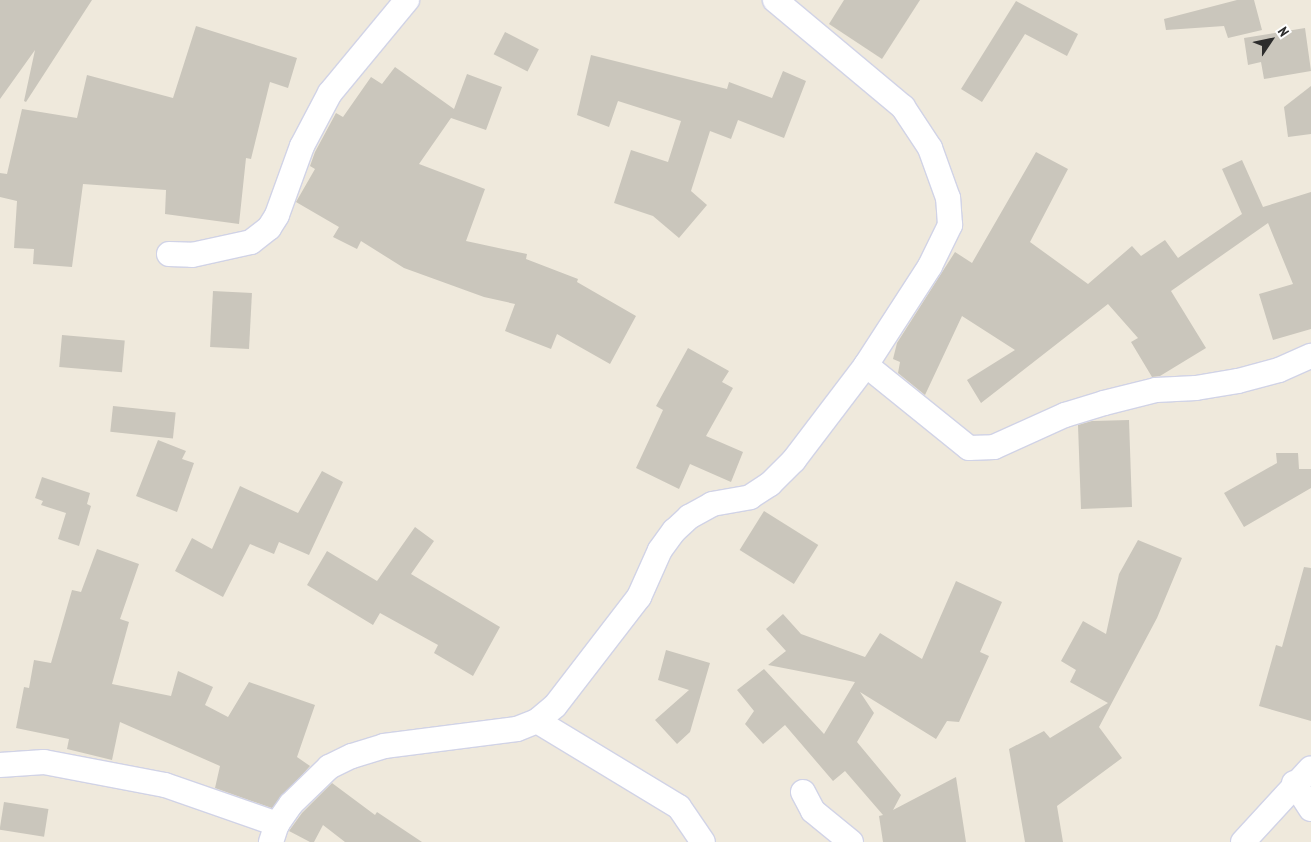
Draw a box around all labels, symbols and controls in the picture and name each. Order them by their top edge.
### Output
north arrow [1246,15,1296,65]
text: N [1274,23,1293,40]

